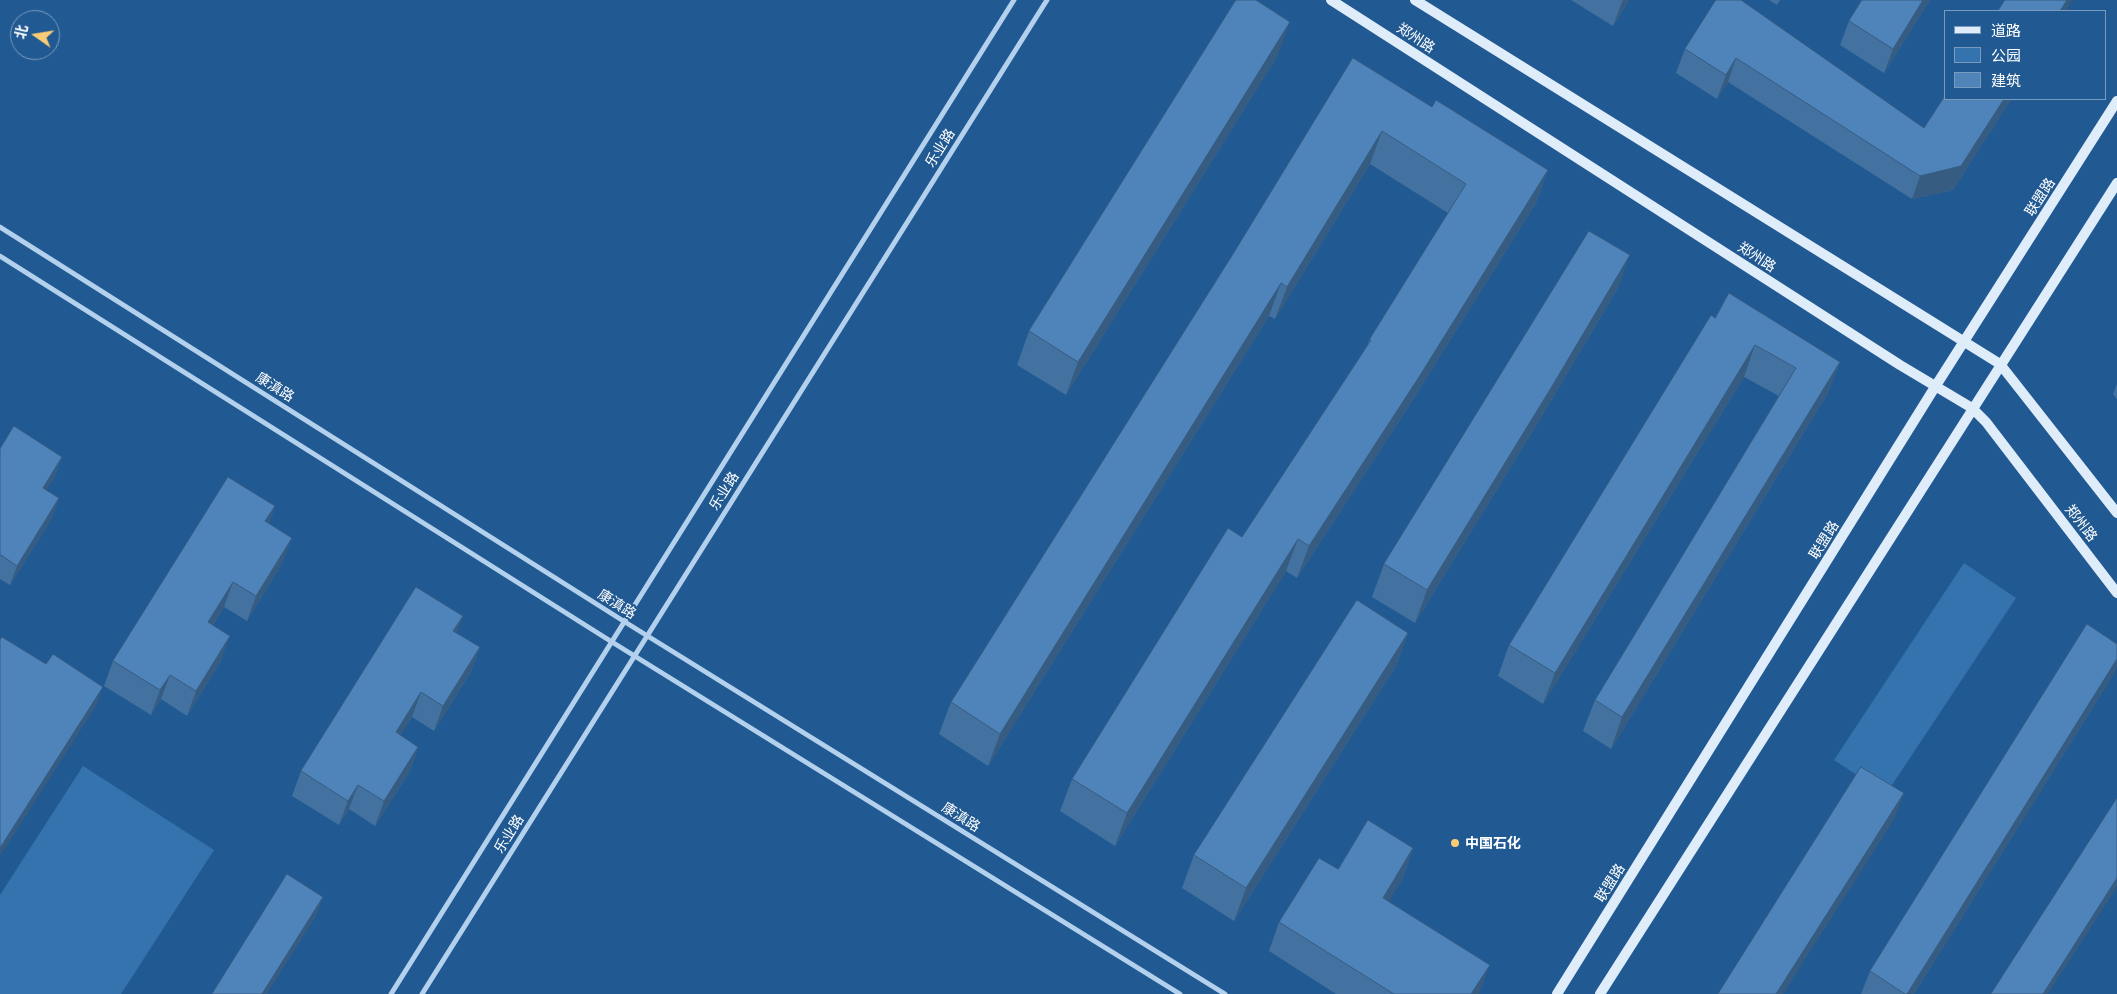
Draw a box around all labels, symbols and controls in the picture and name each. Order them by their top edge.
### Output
north arrow [10,10,60,60]
legend [1944,10,2107,100]
street label: 郑州路 [1394,20,1438,56]
text: 道路 [1991,21,2021,39]
text: 北 [11,23,31,40]
text: 公园 [1991,46,2021,64]
text: 建筑 [1991,71,2021,89]
street label: 乐业路 [922,126,958,170]
street label: 联盟路 [2022,175,2058,219]
street label: 郑州路 [1735,239,1779,275]
street label: 康滇路 [253,369,297,405]
street label: 乐业路 [706,469,742,513]
street label: 郑州路 [2061,501,2101,545]
street label: 联盟路 [1806,518,1842,562]
street label: 康滇路 [595,586,639,622]
street label: 康滇路 [939,799,983,835]
street label: 乐业路 [491,812,527,856]
place label: 中国石化 [1465,835,1521,851]
marker: 中国石化 [1449,837,1461,849]
street label: 联盟路 [1592,861,1628,905]

